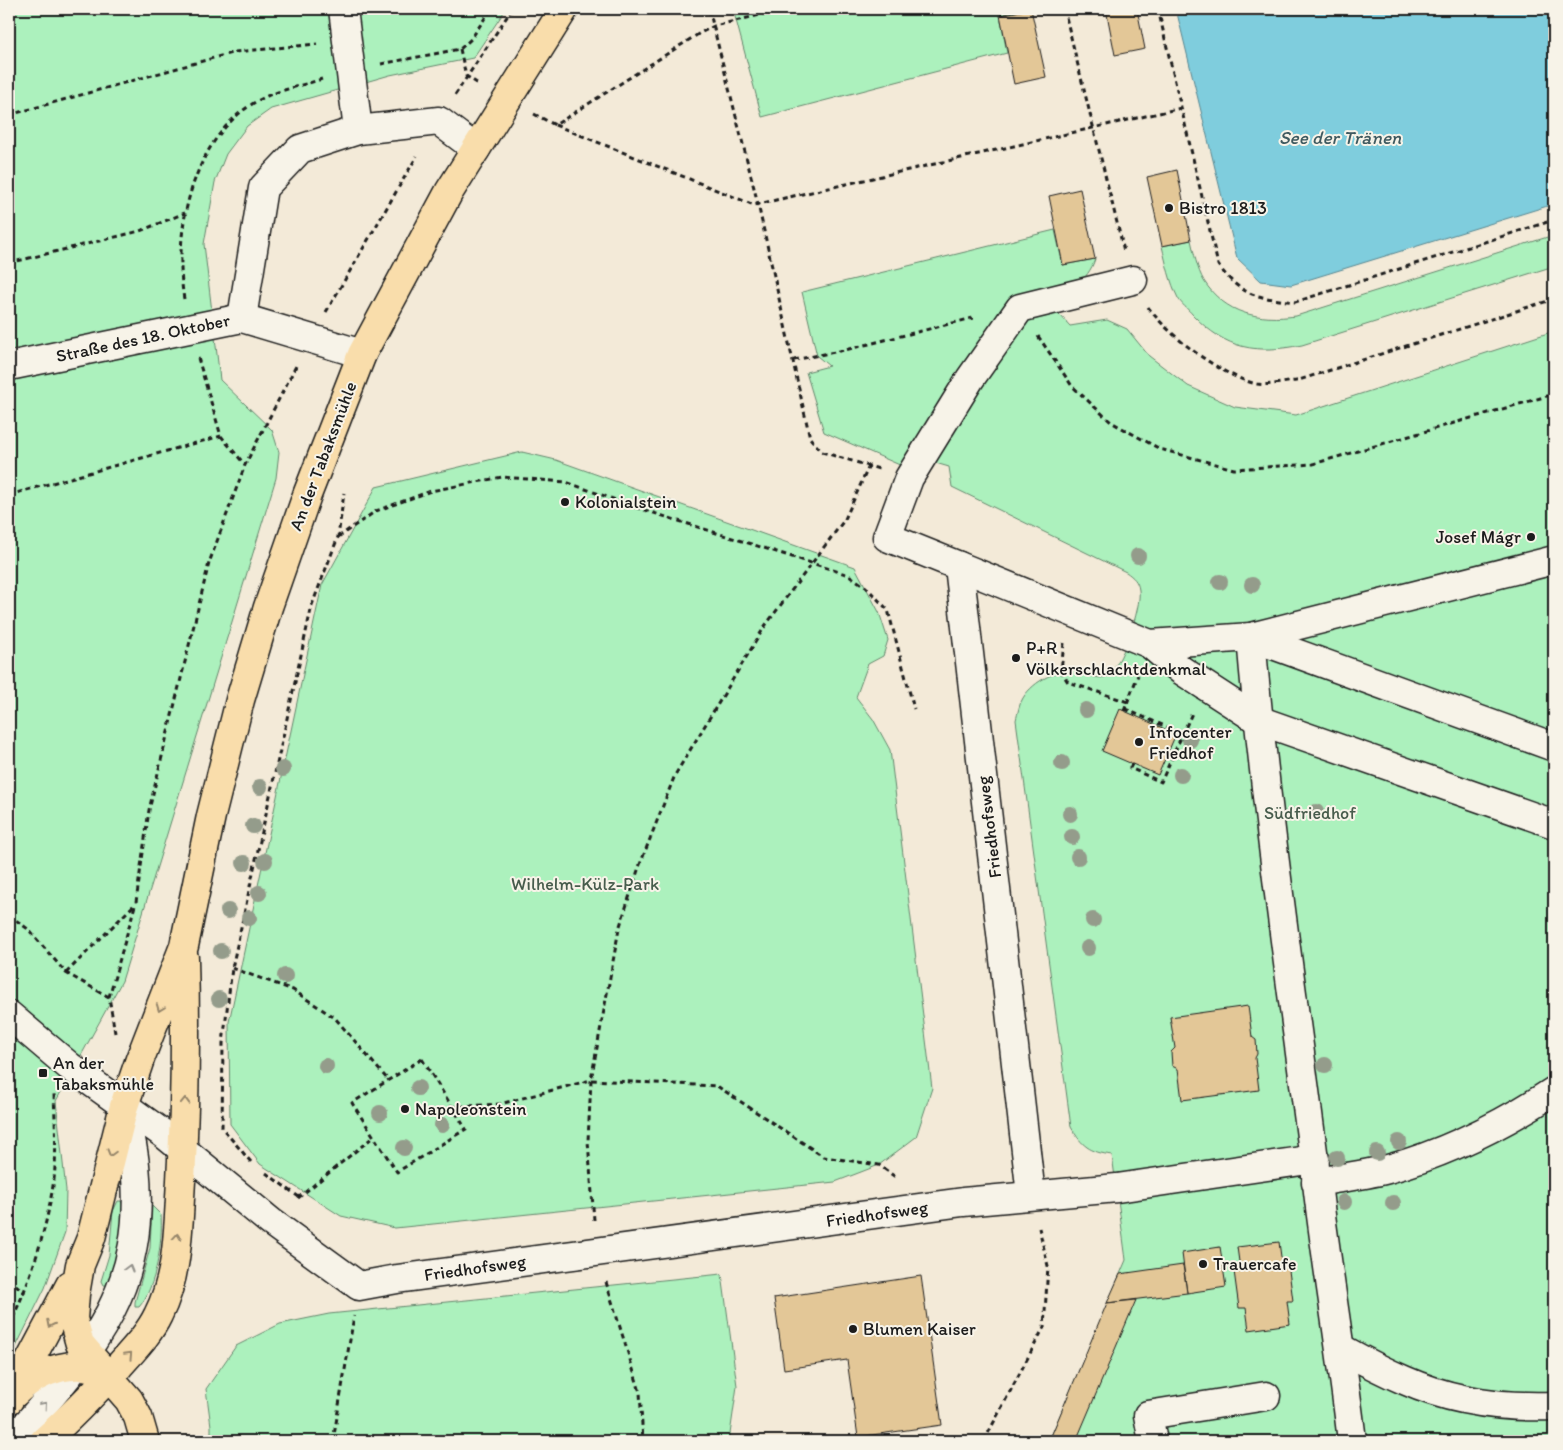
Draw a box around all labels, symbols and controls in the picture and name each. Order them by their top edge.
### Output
water label: See der Tränen [1279,126,1402,149]
place label: Bistro 1813 [1179,197,1267,219]
marker: Bistro 1813 [1163,202,1175,214]
street label: Straße des 18. Oktober [54,309,233,367]
street label: An der Tabaksmühle [284,378,362,534]
place label: Kolonialstein [575,491,677,513]
marker: Kolonialstein [559,496,571,508]
place label: Josef Mágr [1436,526,1522,548]
marker: Josef Mágr [1525,531,1537,543]
place label: P+R Völkerschlachtdenkmal [1026,637,1206,680]
marker: P+R Völkerschlachtdenkmal [1010,652,1022,664]
place label: Infocenter Friedhof [1149,721,1232,764]
marker: Infocenter Friedhof [1133,736,1145,748]
street label: Friedhofsweg [972,774,1006,879]
park label: Südfriedhof [1264,802,1356,824]
park label: Wilhelm-Külz-Park [511,873,659,895]
one-way arrow [156,1003,166,1012]
place label: An der Tabaksmühle [53,1052,154,1095]
marker: An der Tabaksmühle [37,1067,49,1079]
one-way arrow [180,1097,190,1104]
place label: Napoleonstein [415,1098,526,1120]
marker: Napoleonstein [399,1103,411,1115]
one-way arrow [107,1148,117,1156]
street label: Friedhofsweg [825,1196,930,1232]
one-way arrow [171,1233,182,1241]
street label: Friedhofsweg [423,1250,528,1286]
place label: Trauercafe [1213,1253,1297,1275]
marker: Trauercafe [1197,1258,1209,1270]
one-way arrow [123,1264,133,1272]
place label: Blumen Kaiser [863,1318,976,1340]
one-way arrow [46,1319,56,1328]
marker: Blumen Kaiser [847,1323,859,1335]
one-way arrow [123,1352,132,1361]
one-way arrow [38,1401,47,1410]

